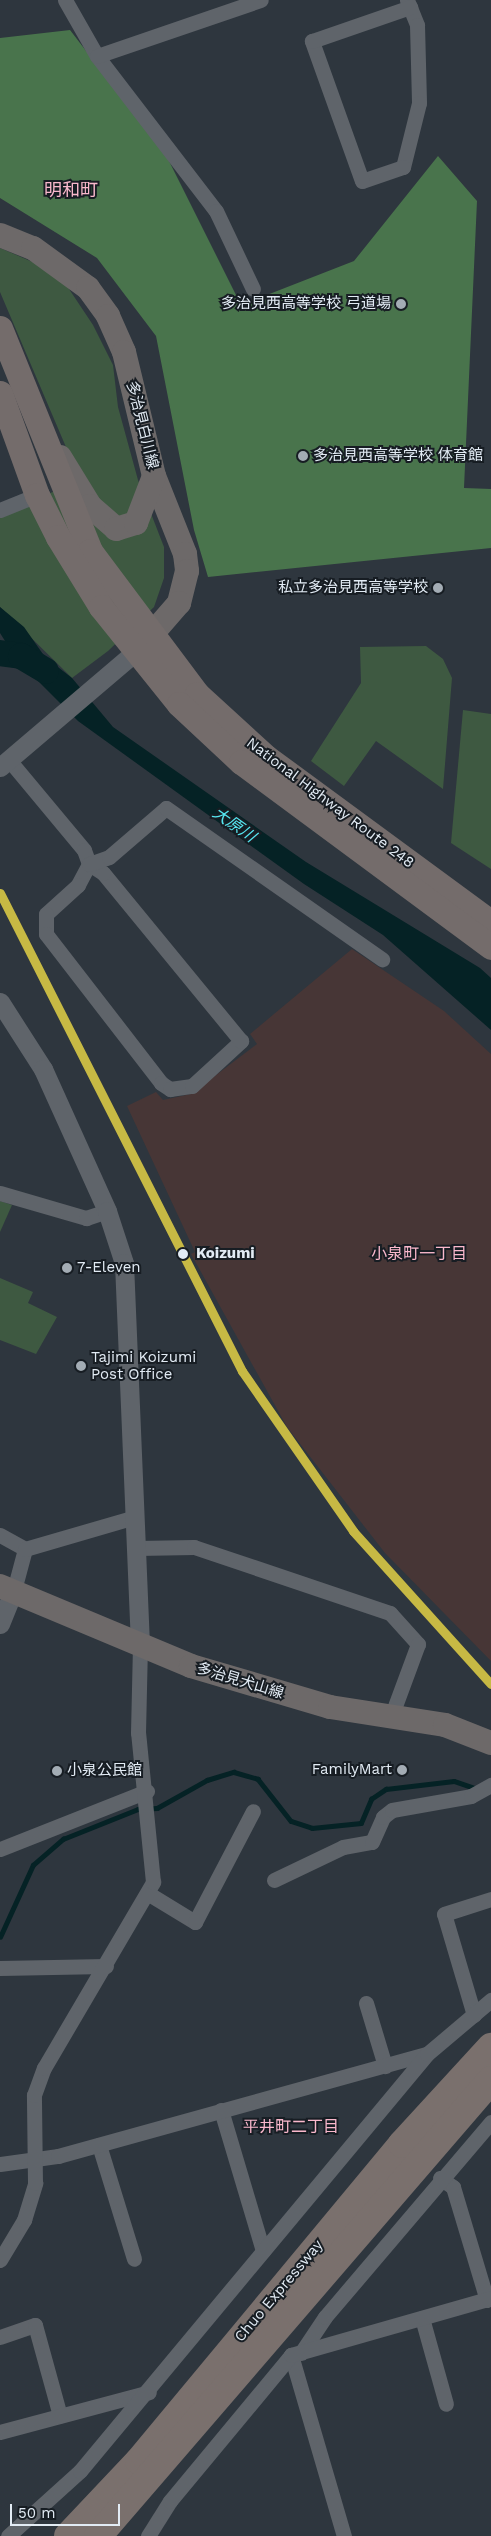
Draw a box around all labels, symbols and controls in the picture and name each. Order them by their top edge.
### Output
district label: 明和町 [44,179,98,201]
place label: 多治見西高等学校 弓道場 [221,295,391,313]
marker: 多治見西高等学校 弓道場 [395,298,407,310]
street label: 多治見白川線 [122,379,162,471]
place label: 多治見西高等学校 体育館 [313,447,483,465]
marker: 多治見西高等学校 体育館 [297,450,309,462]
place label: 私立多治見西高等学校 [278,579,428,597]
marker: 私立多治見西高等学校 [432,582,444,594]
street label: National Highway Route 248 [242,734,418,872]
water label: 大原川 [209,803,259,847]
district label: 小泉町一丁目 [371,1244,467,1264]
marker: Koizumi [174,1245,192,1263]
place label: Koizumi [196,1245,255,1263]
place label: 7-Eleven [77,1259,141,1277]
marker: 7-Eleven [61,1262,73,1274]
place label: Tajimi Koizumi Post Office [91,1348,196,1383]
marker: Tajimi Koizumi Post Office [75,1360,87,1372]
street label: 多治見犬山線 [194,1659,286,1703]
place label: FamilyMart [312,1761,392,1779]
place label: 小泉公民館 [67,1762,142,1780]
marker: FamilyMart [396,1764,408,1776]
marker: 小泉公民館 [51,1765,63,1777]
district label: 平井町二丁目 [243,2117,339,2137]
street label: Chuo Expressway [231,2236,327,2346]
scale bar [12,2494,122,2526]
text: 50 m [18,2504,55,2522]

